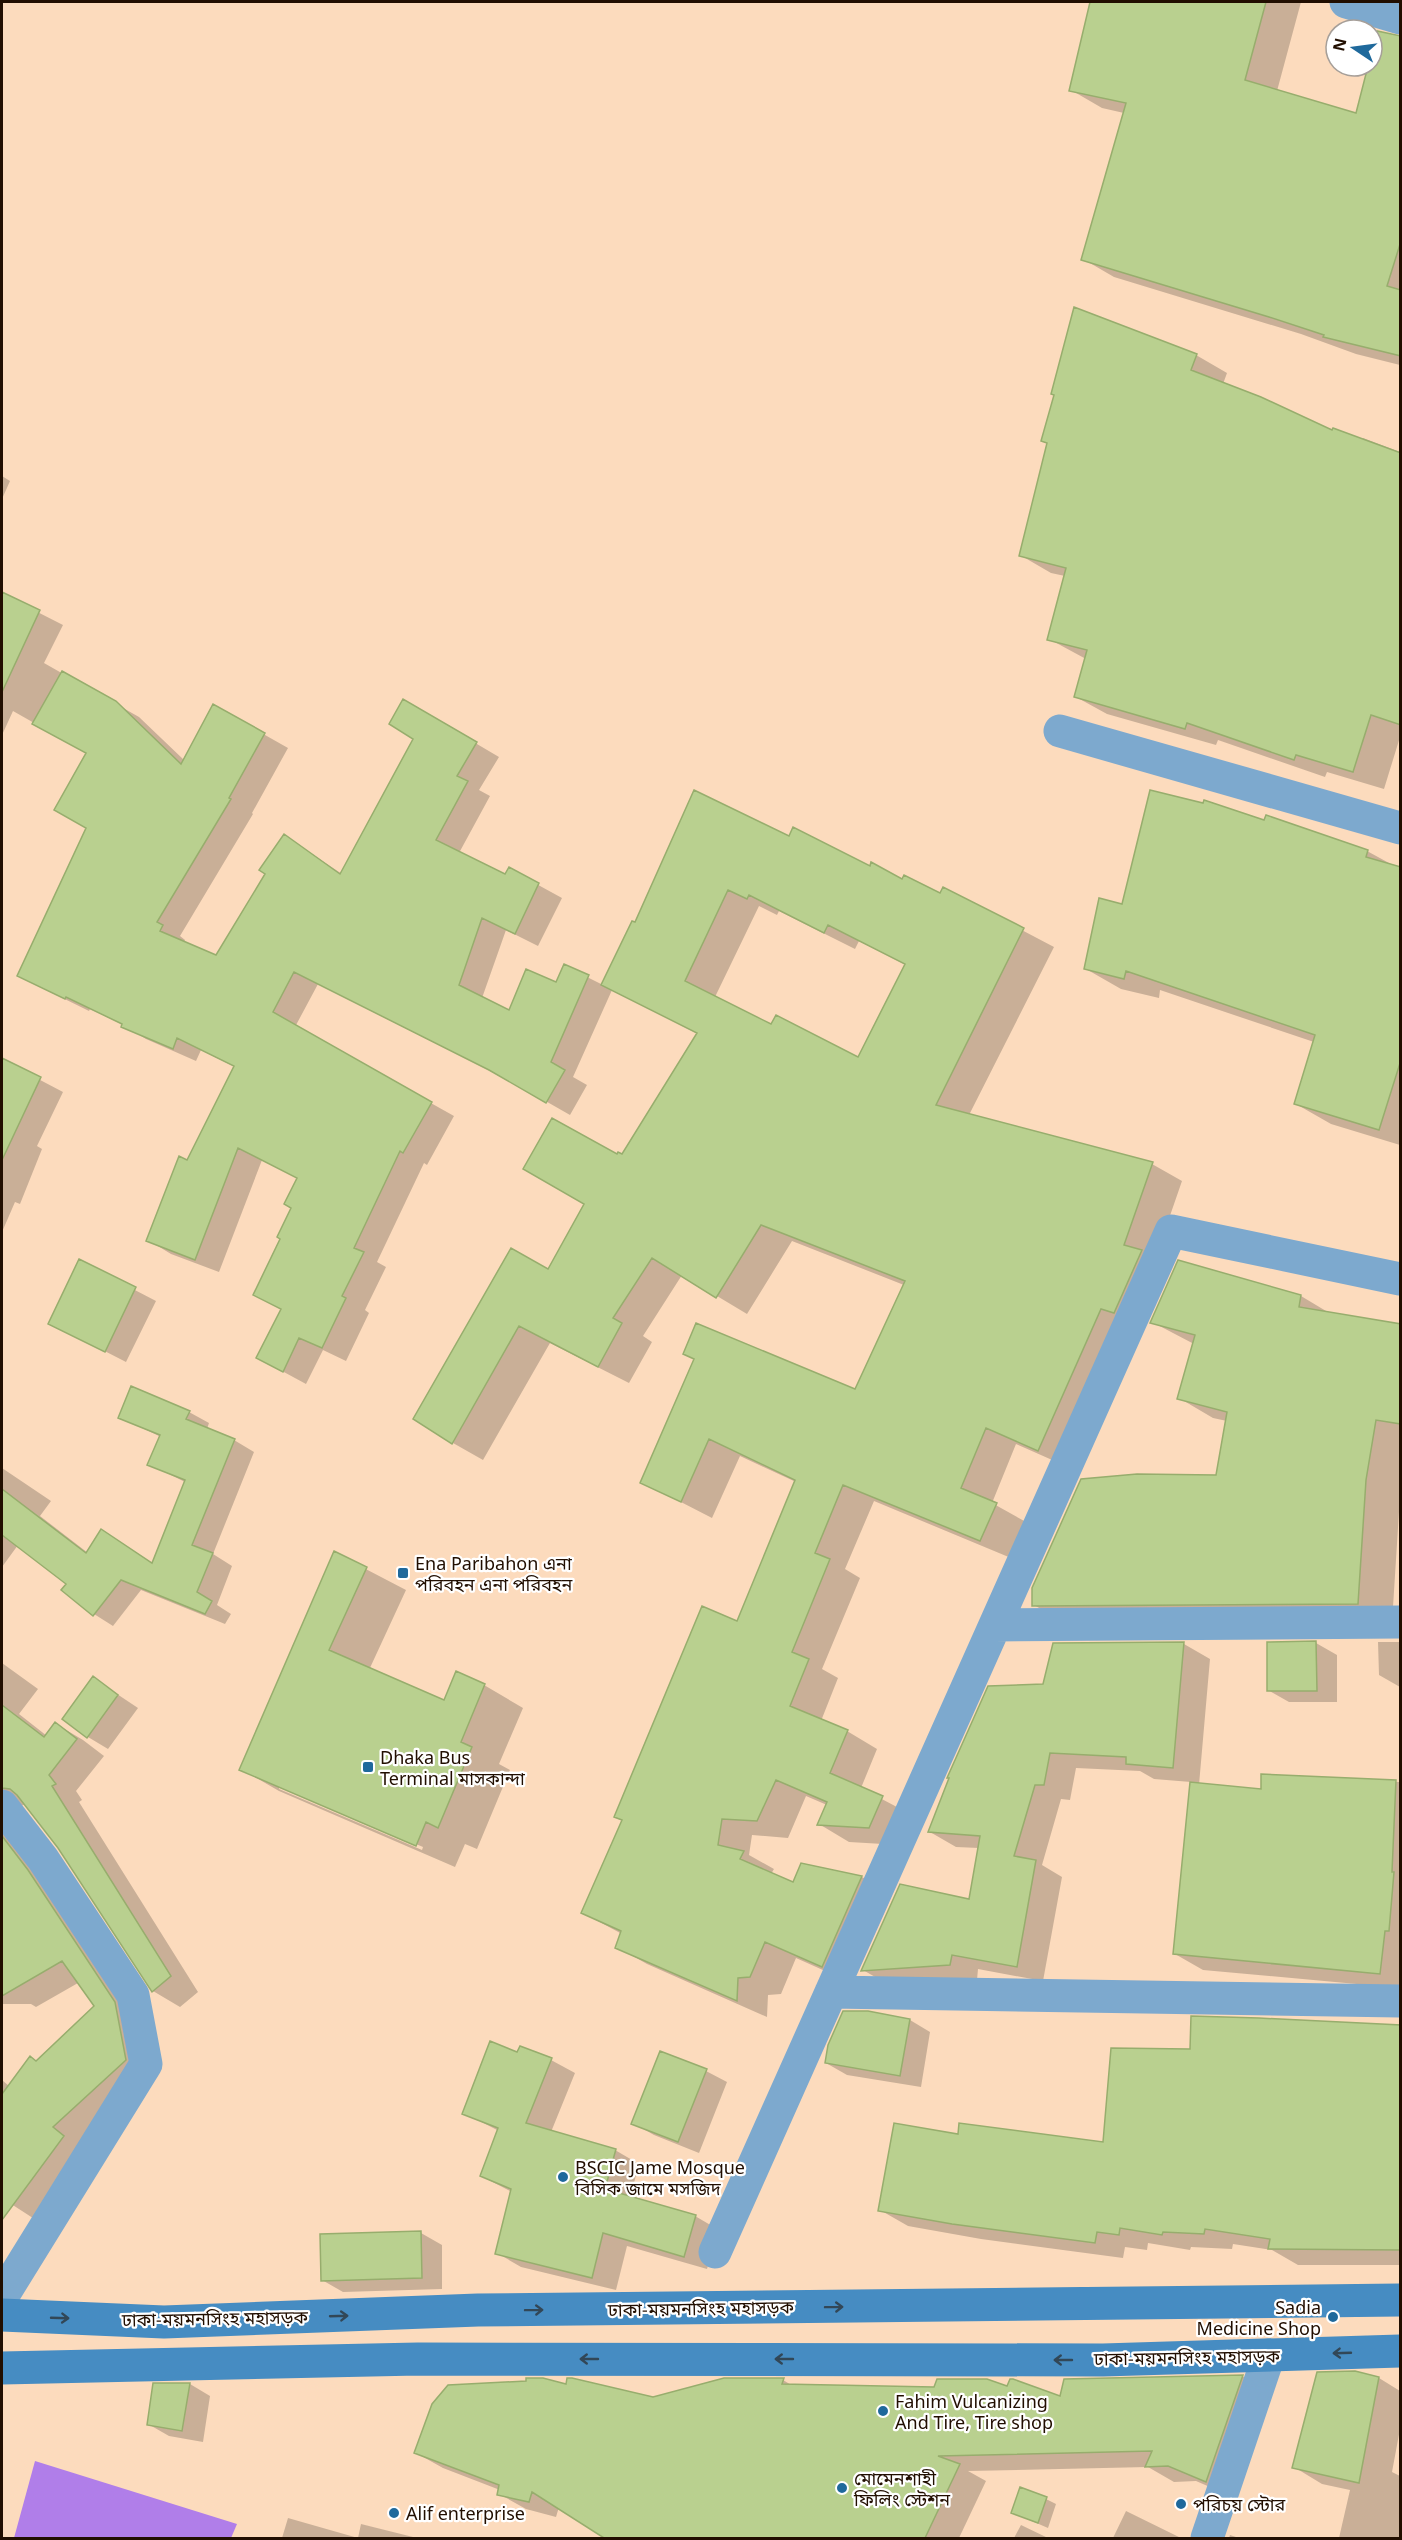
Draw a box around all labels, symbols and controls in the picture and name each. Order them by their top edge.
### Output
north arrow [1324,18,1384,78]
text: N [1327,36,1352,53]
place label: Ena Paribahon এনা পরিবহন এনা পরিবহন [415,1551,573,1596]
marker: Ena Paribahon এনা পরিবহন এনা পরিবহন [396,1566,410,1580]
place label: Dhaka Bus Terminal মাসকান্দা [380,1745,525,1790]
marker: Dhaka Bus Terminal মাসকান্দা [361,1760,375,1774]
place label: BSCIC Jame Mosque বিসিক জামে মসজিদ [574,2155,745,2200]
marker: BSCIC Jame Mosque বিসিক জামে মসজিদ [556,2170,570,2184]
street label: ঢাকা-ময়মনসিংহ মহাসড়ক [607,2294,795,2322]
place label: Sadia Medicine Shop [1197,2295,1321,2340]
one-way arrow [823,2301,843,2313]
street label: ঢাকা-ময়মনসিংহ মহাসড়ক [121,2304,309,2332]
one-way arrow [523,2304,543,2316]
one-way arrow [328,2310,348,2321]
marker: Sadia Medicine Shop [1326,2310,1340,2324]
one-way arrow [49,2312,69,2323]
street label: ঢাকা-ময়মনসিংহ মহাসড়ক [1093,2343,1281,2371]
one-way arrow [1333,2347,1353,2358]
one-way arrow [580,2353,600,2365]
one-way arrow [775,2353,795,2365]
one-way arrow [1054,2354,1074,2366]
place label: Fahim Vulcanizing And Tire, Tire shop [895,2389,1053,2434]
marker: Fahim Vulcanizing And Tire, Tire shop [876,2404,890,2418]
place label: মোমেনশাহী ফিলিং স্টেশন [853,2466,951,2511]
marker: মোমেনশাহী ফিলিং স্টেশন [835,2481,849,2495]
place label: পরিচয় স্টোর [1193,2492,1286,2516]
marker: পরিচয় স্টোর [1174,2497,1188,2511]
place label: Alif enterprise [406,2501,525,2525]
marker: Alif enterprise [387,2506,401,2520]

